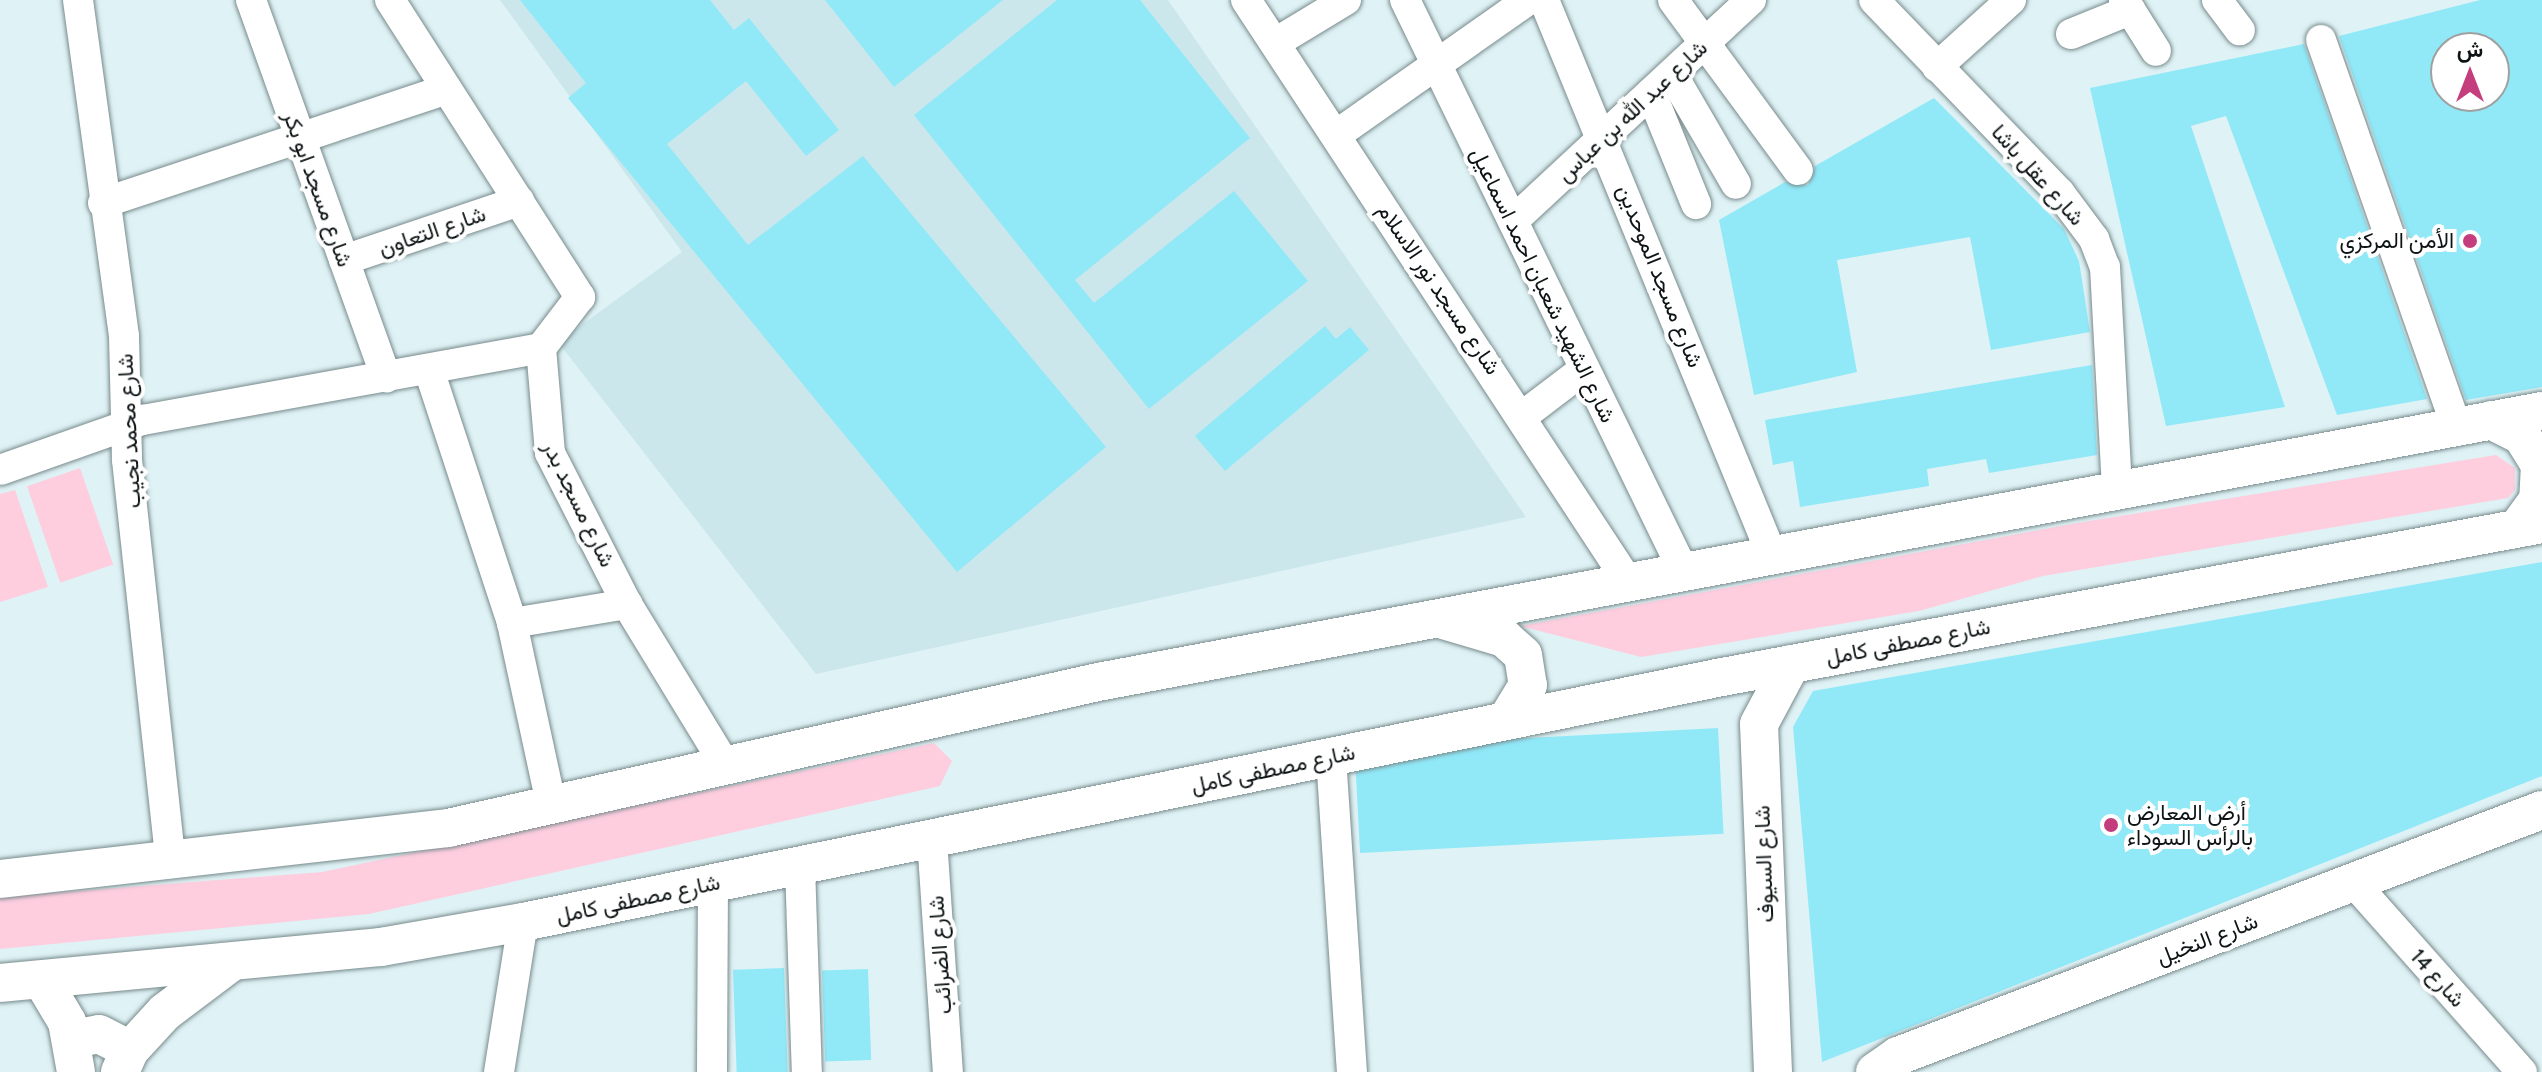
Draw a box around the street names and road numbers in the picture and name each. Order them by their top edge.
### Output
street label: شارع عبد الله بن عباس [1551,35,1713,187]
street label: شارع مسجد ابو بكر [278,108,358,270]
street label: شارع عقل باشا [1986,119,2090,231]
street label: شارع الشهيد شعبان احمد اسماعيل [1465,143,1621,427]
street label: شارع مسجد الموحدين [1611,181,1709,371]
street label: شارع مسجد نور الاسلام [1372,198,1506,380]
street label: شارع التعاون [375,200,489,262]
street label: شارع محمد نجيب [112,353,146,509]
street label: شارع مسجد بدر [537,437,621,571]
street label: شارع مصطفى كامل [1824,613,1992,671]
street label: شارع مصطفى كامل [1189,739,1357,799]
street label: شارع السيوف [1749,805,1779,923]
street label: شارع مصطفى كامل [554,869,722,929]
street label: شارع الضرائب [923,895,957,1015]
street label: شارع النخيل [2153,908,2261,970]
street label: شارع 14 [2405,943,2471,1013]

